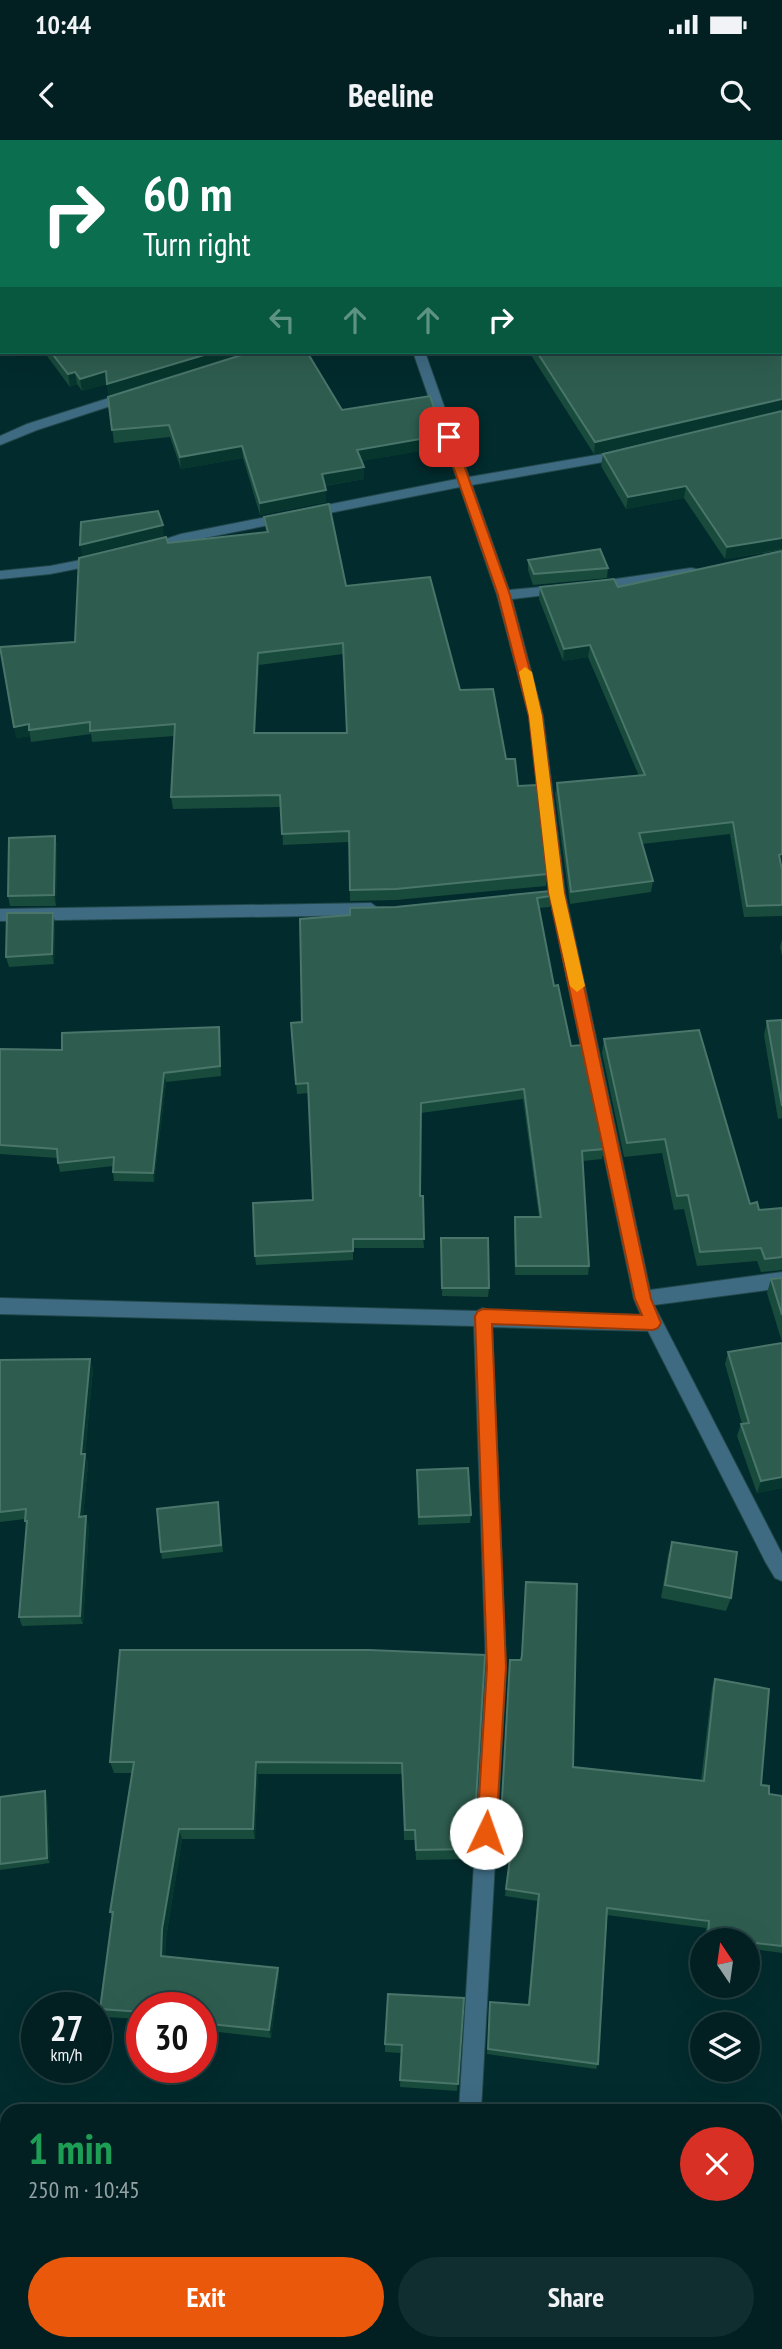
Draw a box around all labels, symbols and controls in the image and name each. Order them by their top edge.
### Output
text: 10:44 [35,8,91,41]
text: Beeline [348,74,434,116]
icon: back [28,76,66,114]
icon: search [716,76,754,114]
text: 60 m [143,161,232,225]
icon: right [28,168,119,259]
text: Turn right [143,223,251,265]
icon: left [263,301,301,339]
icon: ahead [336,301,374,339]
icon: ahead [409,301,447,339]
icon: right [482,301,520,339]
pin [419,407,479,467]
icon: arrive [430,418,468,456]
position arrow [449,1796,523,1870]
north arrow [690,1928,760,1998]
map controls [690,1928,760,2082]
speed limit sign: 30 [126,1992,217,2083]
text: 27 [50,2005,83,2051]
button: layers [690,2012,760,2082]
text: km/h [51,2043,82,2066]
text: 1 min [28,2121,113,2176]
button: close [680,2127,754,2201]
text: 250 m · 10:45 [28,2175,140,2204]
button: Exit [28,2257,384,2337]
button: Share [398,2257,754,2337]

